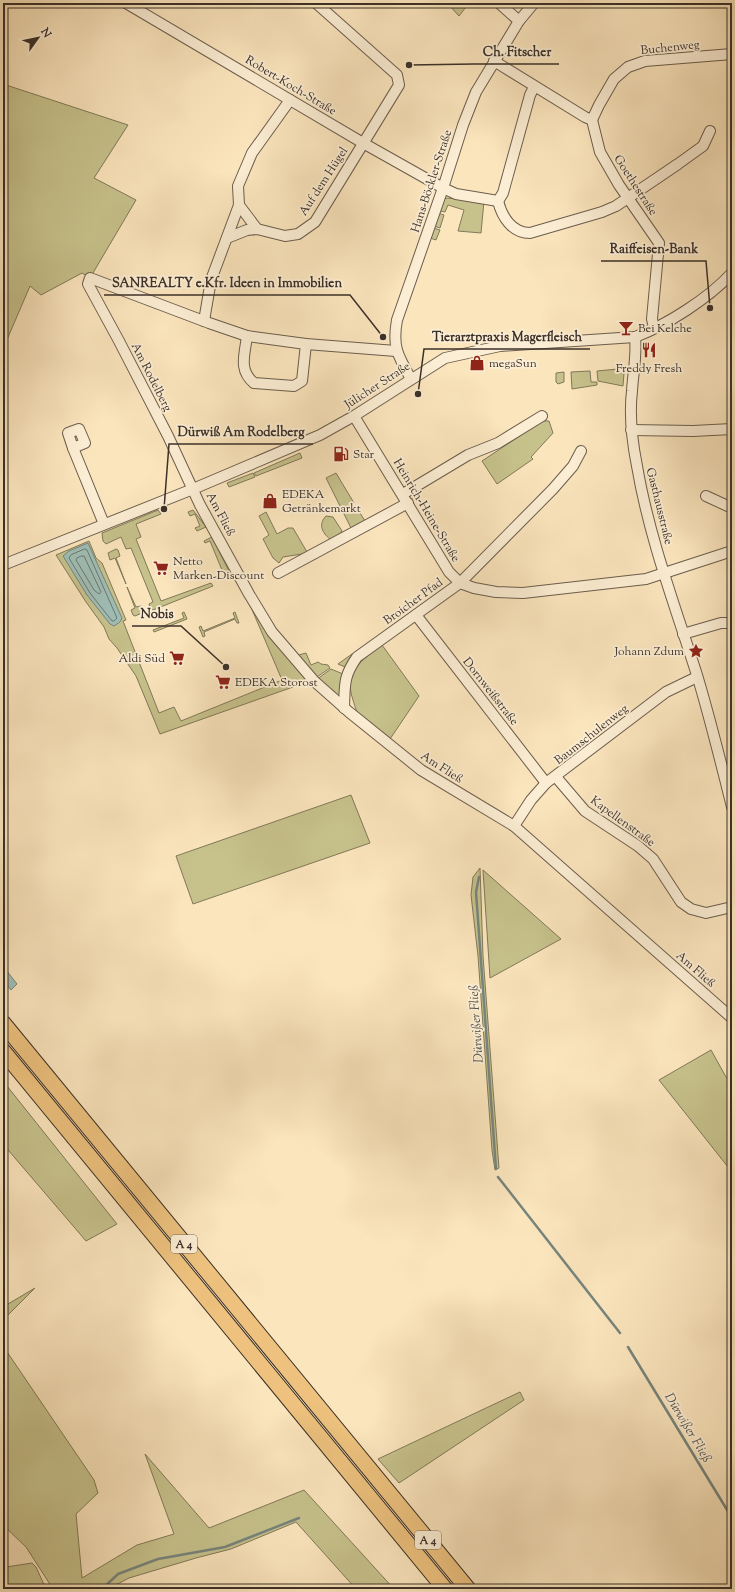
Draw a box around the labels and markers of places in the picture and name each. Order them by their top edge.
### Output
callout: Ch. Fitscher [474,39,559,64]
callout: Raiffeisen-Bank [601,236,706,261]
callout: SANREALTY e.Kfr. Ideen in Immobilien [104,270,350,295]
bar icon: Bei Kelche [617,319,635,337]
place label: Bei Kelche [638,320,692,338]
callout: Tierarztpraxis Magerfleisch [424,324,590,349]
restaurant icon: Freddy Fresh [640,341,658,359]
shop icon: megaSun [468,354,486,372]
place label: megaSun [489,355,537,373]
place label: Freddy Fresh [616,360,682,378]
callout: Dürwiß Am Rodelberg [169,419,313,444]
fuel station icon: Star [332,445,350,463]
place label: Star [353,446,375,464]
place label: EDEKA Getränkemarkt [282,486,361,518]
shop icon: EDEKA Getränkemarkt [261,492,279,510]
place label: Netto Marken-Discount [173,553,264,585]
supermarket icon: Netto Marken-Discount [152,559,170,577]
callout: Nobis [132,601,181,626]
place icon: Johann Zdum [687,642,705,660]
place label: Johann Zdum [613,643,684,661]
supermarket icon: Aldi Süd [168,649,186,667]
place label: Aldi Süd [118,650,165,668]
supermarket icon: EDEKA Storost [214,673,232,691]
place label: EDEKA Storost [235,674,318,692]

